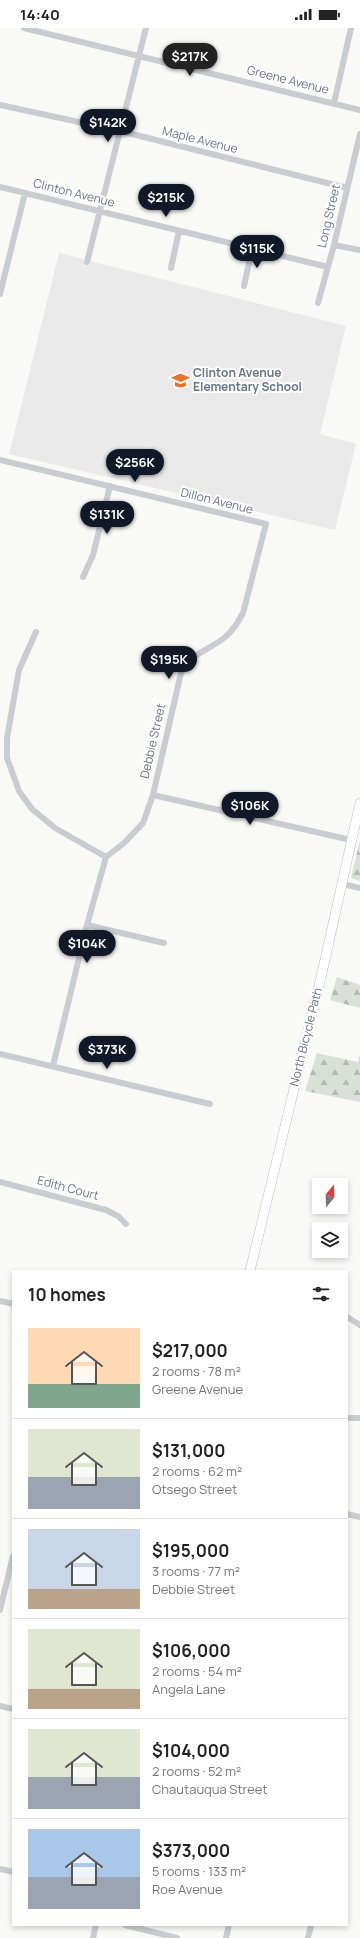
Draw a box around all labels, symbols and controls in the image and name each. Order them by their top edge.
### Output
text: 14:40 [20,4,60,25]
pin: $217K [162,43,218,77]
text: $217K [172,47,208,65]
street label: Greene Avenue [245,61,331,98]
pin: $142K [80,109,136,143]
text: $142K [89,113,127,131]
street label: Maple Avenue [161,122,240,157]
street label: Clinton Avenue [32,174,117,211]
street label: Long Street [313,182,344,250]
pin: $215K [138,184,194,218]
text: $215K [147,188,185,206]
pin: $115K [229,235,285,269]
text: $115K [239,239,275,257]
place label: Clinton Avenue Elementary School [193,364,302,395]
school or university icon: Clinton Avenue Elementary School [170,370,190,390]
pin: $256K [107,449,163,483]
text: $256K [115,453,155,471]
street label: Dillon Avenue [179,483,255,518]
pin: $131K [79,501,135,535]
text: $131K [89,505,125,523]
pin: $195K [141,646,197,680]
text: $195K [150,650,188,668]
street label: Debbie Street [136,701,169,780]
pin: $106K [222,792,278,826]
text: $106K [231,796,269,814]
pin: $104K [59,930,115,964]
text: $104K [68,934,106,952]
street label: North Bicycle Path [285,986,326,1088]
pin: $373K [79,1036,135,1070]
text: $373K [88,1040,126,1058]
street label: Edith Court [35,1171,101,1204]
north arrow [312,1178,348,1214]
map controls [312,1178,348,1258]
button: layers [312,1222,348,1258]
text: 10 homes [28,1283,106,1306]
icon: filters [310,1283,332,1305]
text: $217,000 [152,1339,228,1362]
icon: home [60,1344,108,1392]
text: 2 rooms · 78 m² [152,1362,241,1380]
text: Greene Avenue [152,1380,243,1398]
text: $131,000 [152,1439,226,1462]
icon: home [60,1445,108,1493]
text: 2 rooms · 62 m² [152,1462,242,1480]
text: Otsego Street [152,1480,237,1498]
text: $195,000 [152,1539,229,1562]
icon: home [60,1545,108,1593]
text: 3 rooms · 77 m² [152,1562,240,1580]
text: Debbie Street [152,1580,235,1598]
text: $106,000 [152,1639,231,1662]
icon: home [60,1645,108,1693]
text: 2 rooms · 54 m² [152,1662,242,1680]
text: Angela Lane [152,1680,225,1698]
text: $104,000 [152,1739,230,1762]
icon: home [60,1745,108,1793]
text: 2 rooms · 52 m² [152,1762,241,1780]
text: Chautauqua Street [152,1780,268,1798]
text: $373,000 [152,1839,230,1862]
icon: home [60,1845,108,1893]
text: 5 rooms · 133 m² [152,1862,246,1880]
text: Roe Avenue [152,1880,223,1898]

